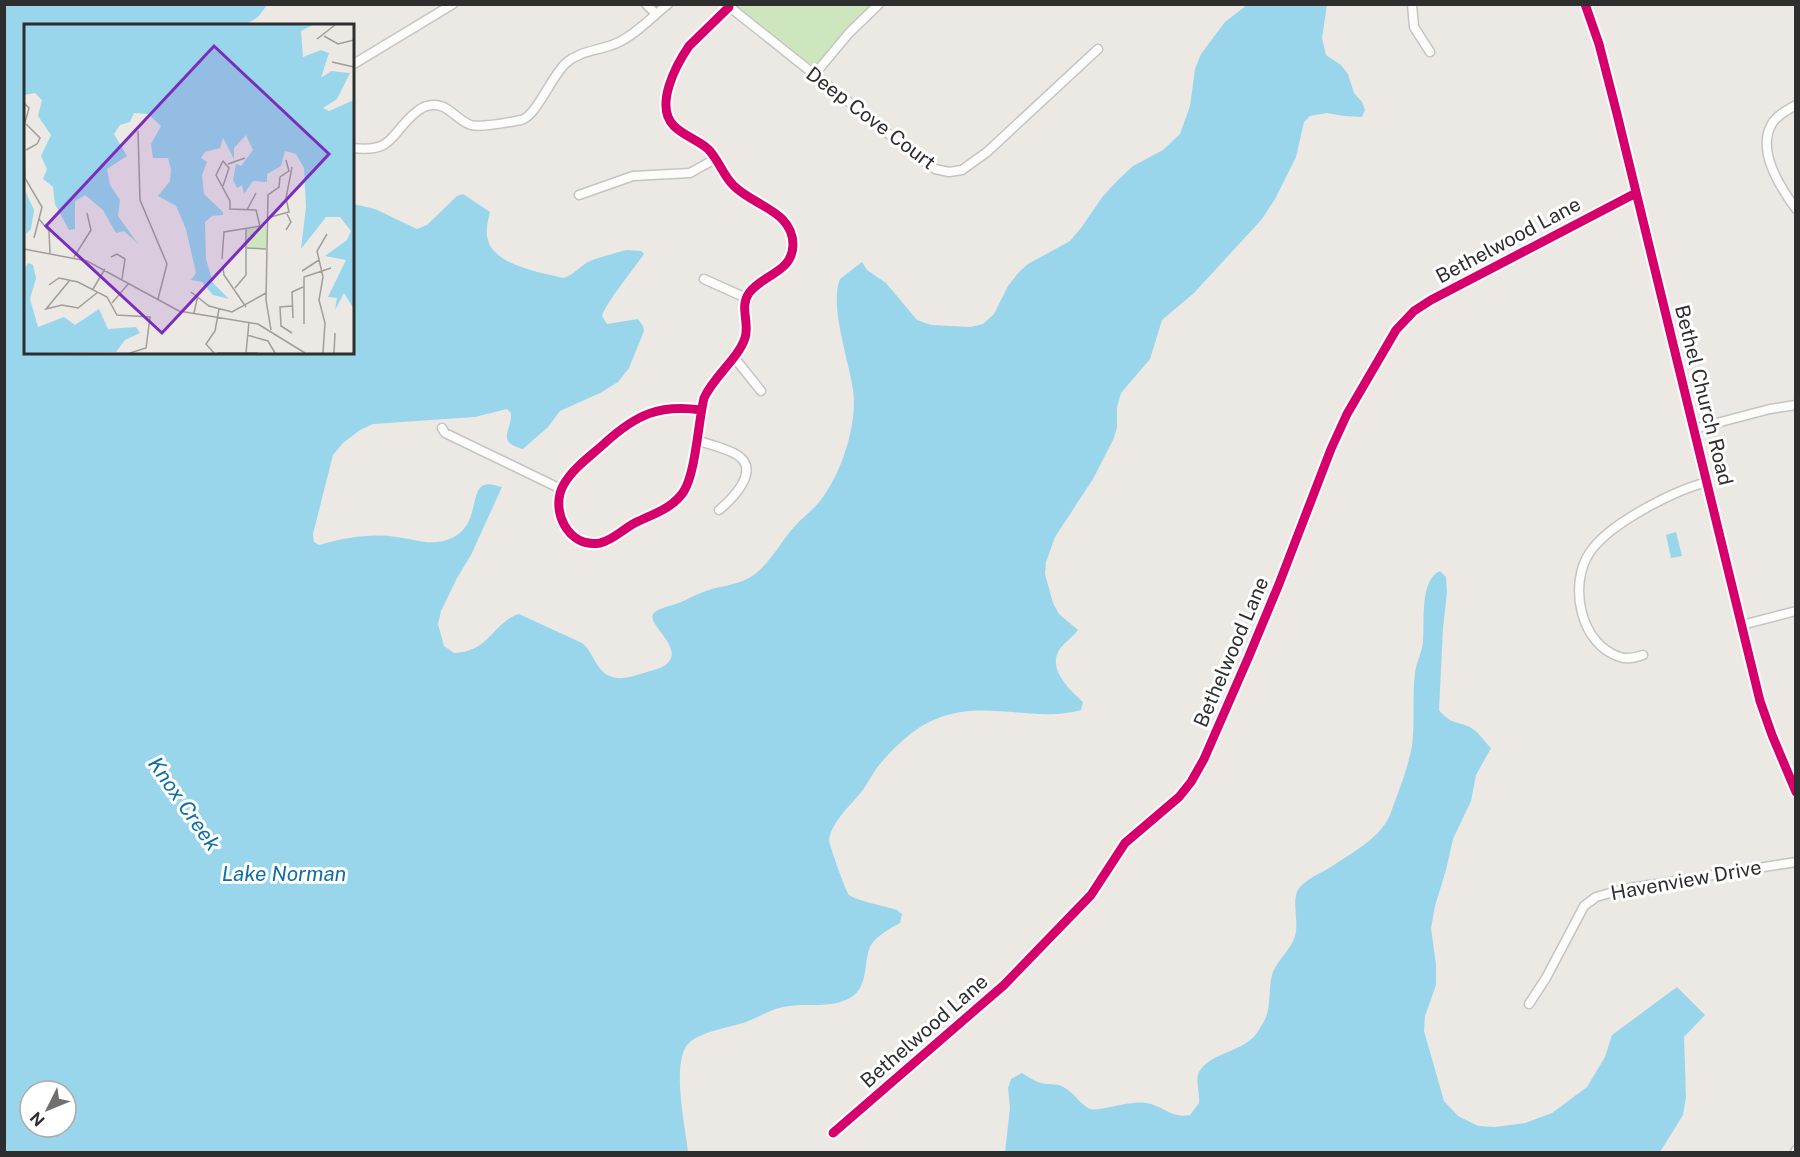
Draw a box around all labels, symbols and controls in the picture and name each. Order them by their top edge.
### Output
inset map [24,24,354,354]
street label: Deep Cove Court [801,61,941,175]
street label: Bethelwood Lane [1431,192,1585,288]
street label: Bethel Church Road [1670,302,1738,488]
street label: Bethelwood Lane [1189,573,1273,731]
water label: Knox Creek [143,752,226,856]
street label: Havenview Drive [1609,855,1763,905]
water label: Lake Norman [222,861,346,886]
street label: Bethelwood Lane [856,969,992,1093]
north arrow [18,1079,78,1139]
text: N [26,1108,49,1130]

